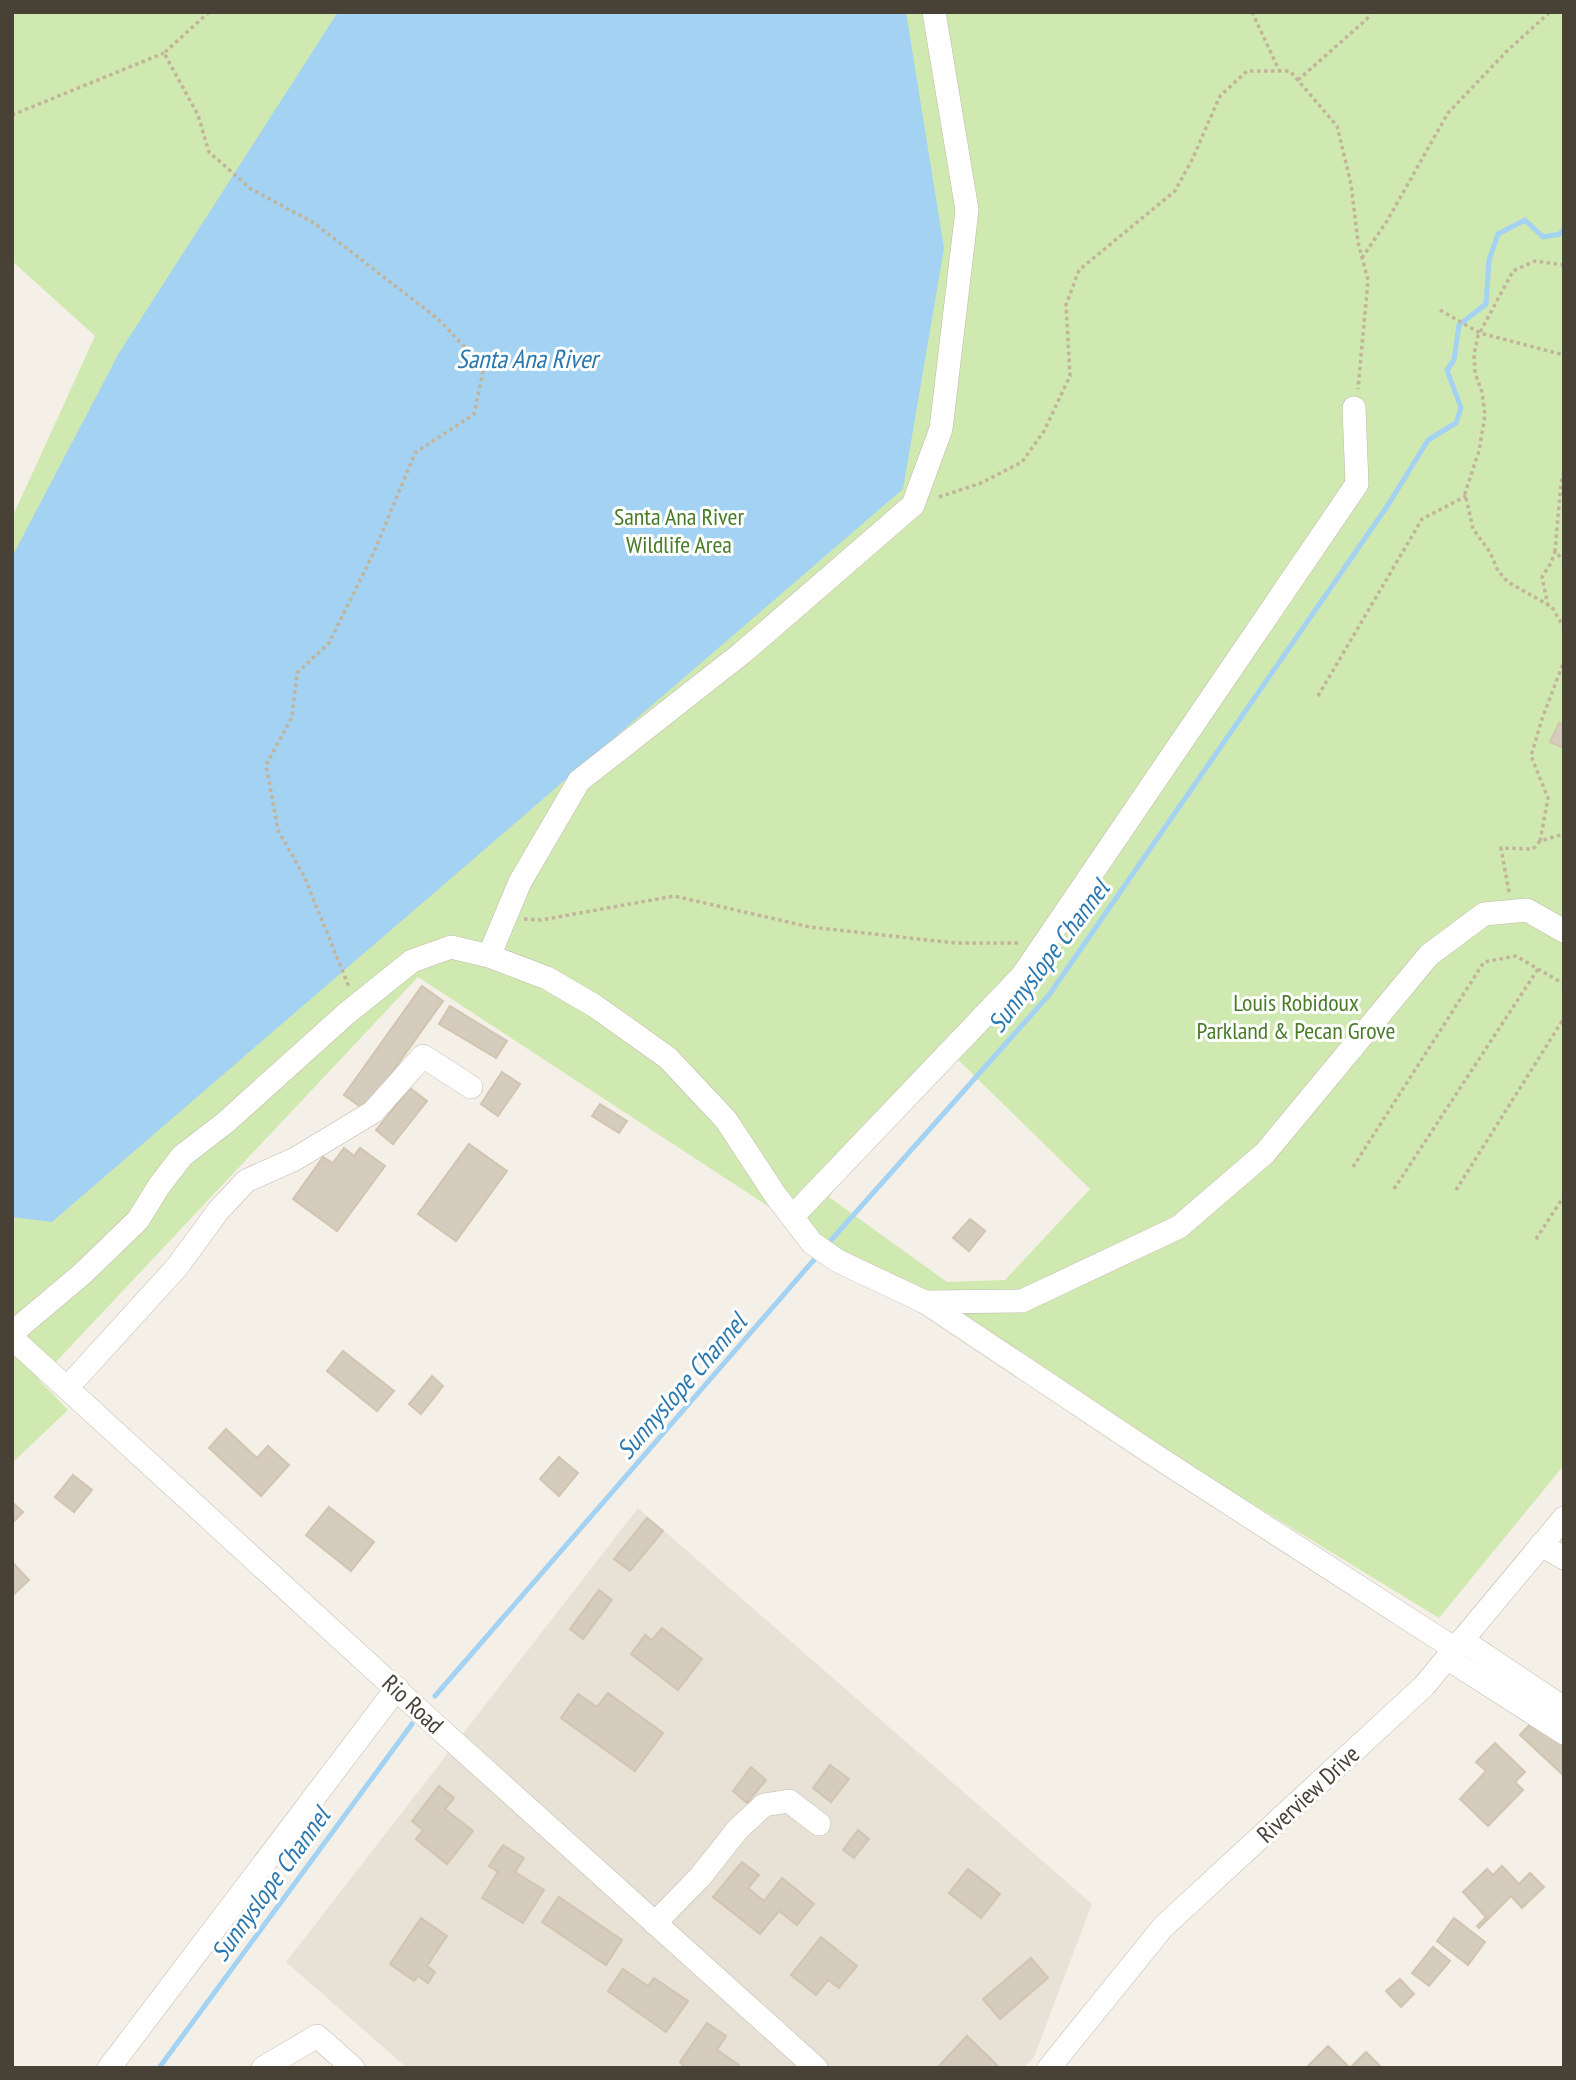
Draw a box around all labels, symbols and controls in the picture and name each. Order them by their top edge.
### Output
water label: Santa Ana River [457,342,601,375]
park label: Santa Ana River Wildlife Area [614,501,744,560]
water label: Sunnyslope Channel [980,871,1118,1039]
park label: Louis Robidoux Parkland & Pecan Grove [1196,987,1396,1046]
water label: Sunnyslope Channel [609,1304,755,1466]
street label: Rio Road [376,1668,450,1740]
street label: Riverview Drive [1250,1739,1366,1849]
water label: Sunnyslope Channel [203,1798,339,1967]

